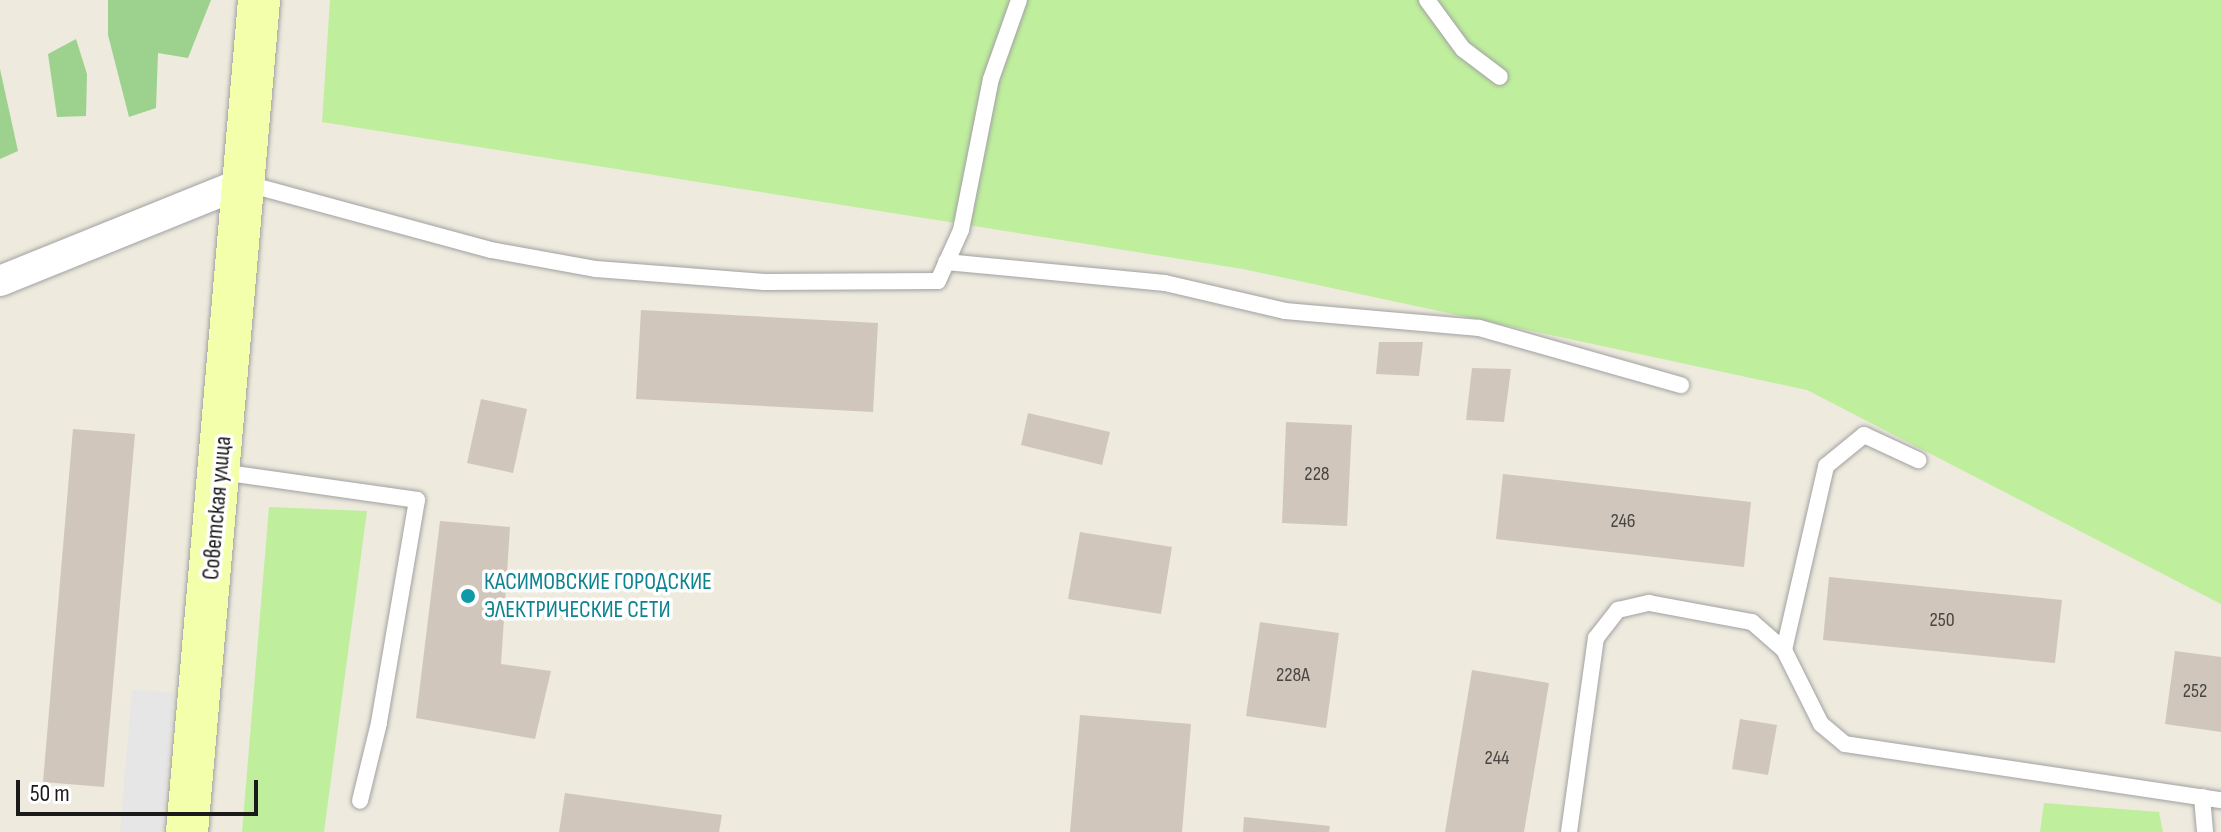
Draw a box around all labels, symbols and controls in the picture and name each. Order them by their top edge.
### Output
street label: Советская улица [196,435,238,581]
house number: 228 [1304,462,1330,486]
house number: 246 [1610,509,1636,533]
place label: КАСИМОВСКИЕ ГОРОДСКИЕ ЭЛЕКТРИЧЕСКИЕ СЕТИ [484,568,712,624]
marker: КАСИМОВСКИЕ ГОРОДСКИЕ ЭЛЕКТРИЧЕСКИЕ СЕТИ [459,587,477,605]
house number: 250 [1929,608,1955,632]
house number: 228А [1276,663,1310,687]
house number: 252 [2183,679,2207,703]
house number: 244 [1485,746,1509,770]
scale bar [20,764,262,814]
text: 50 m [30,779,70,808]

